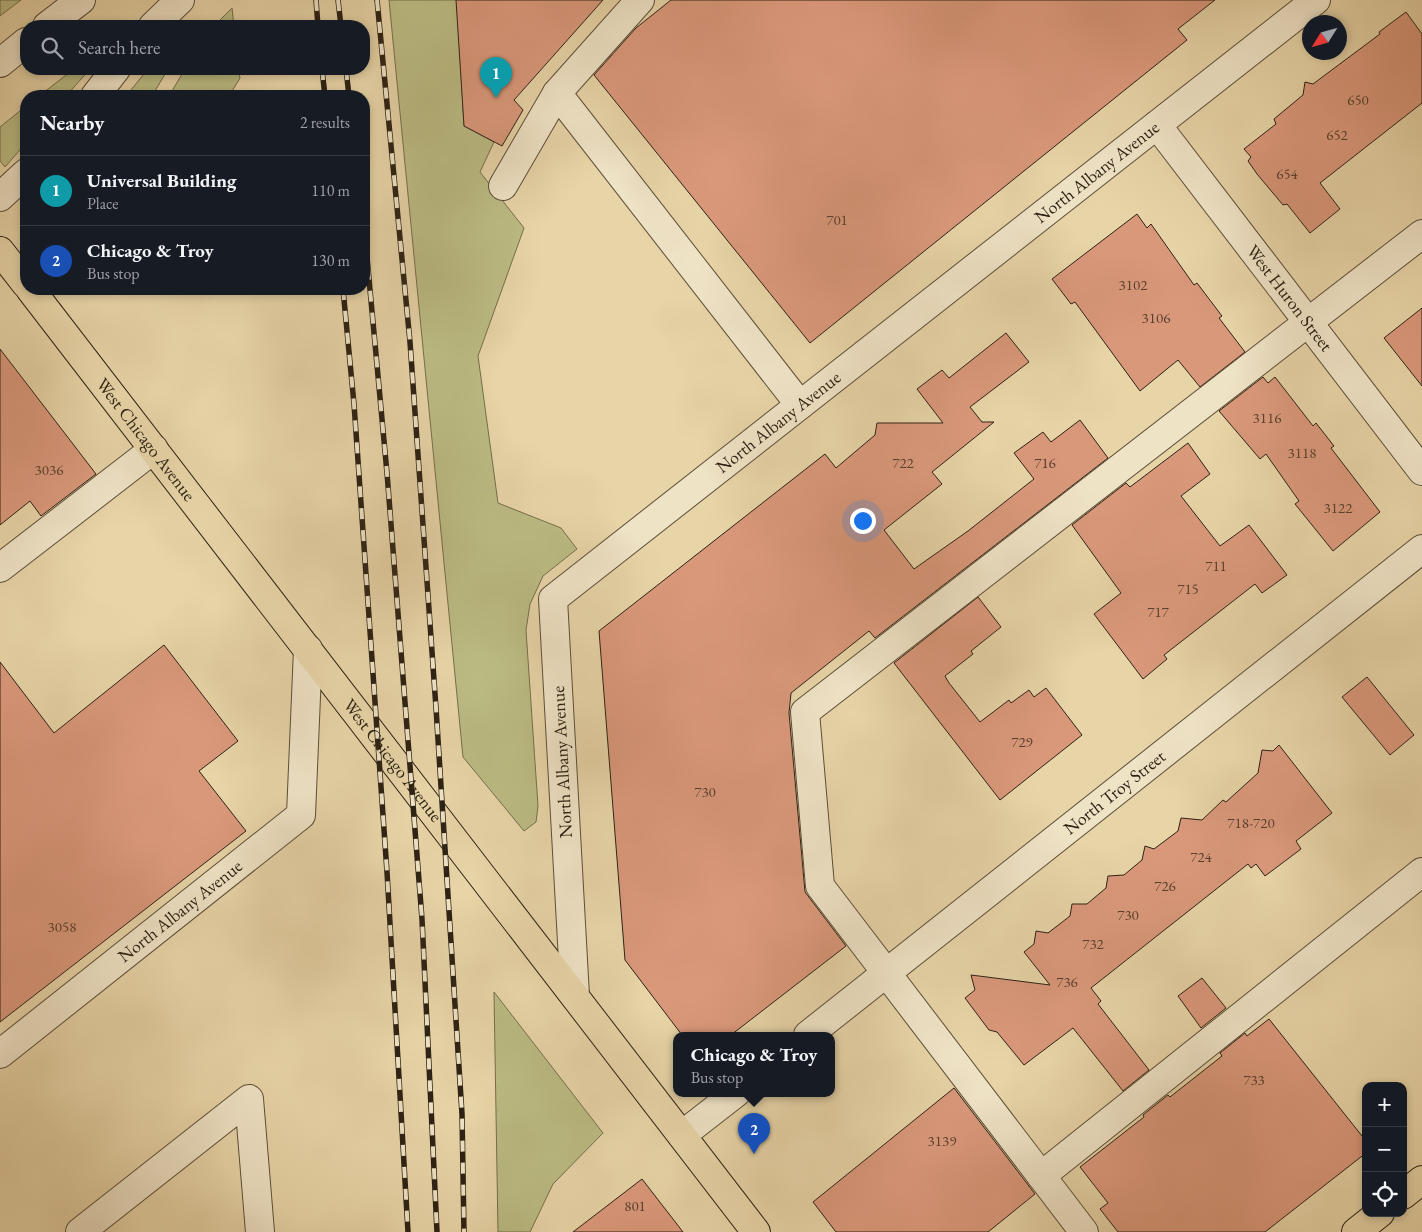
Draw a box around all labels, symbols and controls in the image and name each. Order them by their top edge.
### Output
north arrow [1302,15,1347,60]
search box [20,20,370,75]
icon: search [38,34,66,62]
text: Search here [78,35,160,60]
pin: 1 [480,57,512,98]
house number: 650 [1347,90,1369,109]
text: Nearby [40,109,104,136]
text: 2 results [300,112,350,133]
street label: North Albany Avenue [1029,115,1164,228]
house number: 652 [1326,125,1349,144]
house number: 654 [1276,164,1299,183]
text: Universal Building [87,168,236,193]
text: 1 [52,180,60,201]
text: 110 m [311,180,350,201]
text: Place [87,193,119,214]
house number: 701 [826,210,848,229]
text: Chicago & Troy [87,238,214,263]
street label: West Huron Street [1242,240,1338,356]
text: 2 [52,250,60,271]
text: 130 m [311,250,350,271]
text: Bus stop [87,263,140,284]
house number: 3102 [1119,275,1148,294]
house number: 3106 [1142,308,1170,327]
street label: North Albany Avenue [711,366,845,478]
street label: West Chicago Avenue [92,373,201,506]
house number: 3116 [1253,408,1281,427]
house number: 3118 [1288,443,1316,462]
house number: 722 [892,453,915,472]
house number: 716 [1034,453,1056,472]
house number: 3036 [35,460,63,479]
house number: 3122 [1324,498,1353,517]
your location [850,508,876,534]
house number: 711 [1205,556,1227,575]
house number: 715 [1177,579,1199,598]
house number: 717 [1147,602,1170,621]
street label: North Albany Avenue [546,685,577,839]
street label: West Chicago Avenue [339,694,448,826]
house number: 729 [1011,732,1033,751]
street label: North Troy Street [1059,744,1170,839]
house number: 730 [694,782,716,801]
house number: 718-720 [1227,813,1275,832]
house number: 724 [1190,847,1213,866]
street label: North Albany Avenue [113,854,247,967]
house number: 726 [1154,876,1176,895]
house number: 730 [1117,905,1139,924]
house number: 3058 [48,917,76,936]
house number: 732 [1082,934,1105,953]
house number: 736 [1056,972,1078,991]
popup [673,1032,835,1097]
text: Chicago & Troy [691,1042,817,1067]
text: Bus stop [691,1067,743,1088]
house number: 733 [1243,1070,1265,1089]
map controls [1362,1082,1407,1217]
button: + [1362,1082,1407,1127]
pin: 2 [738,1113,770,1154]
button: − [1362,1127,1407,1172]
house number: 3139 [928,1131,956,1150]
button: locate [1362,1172,1407,1217]
house number: 801 [624,1196,646,1215]

